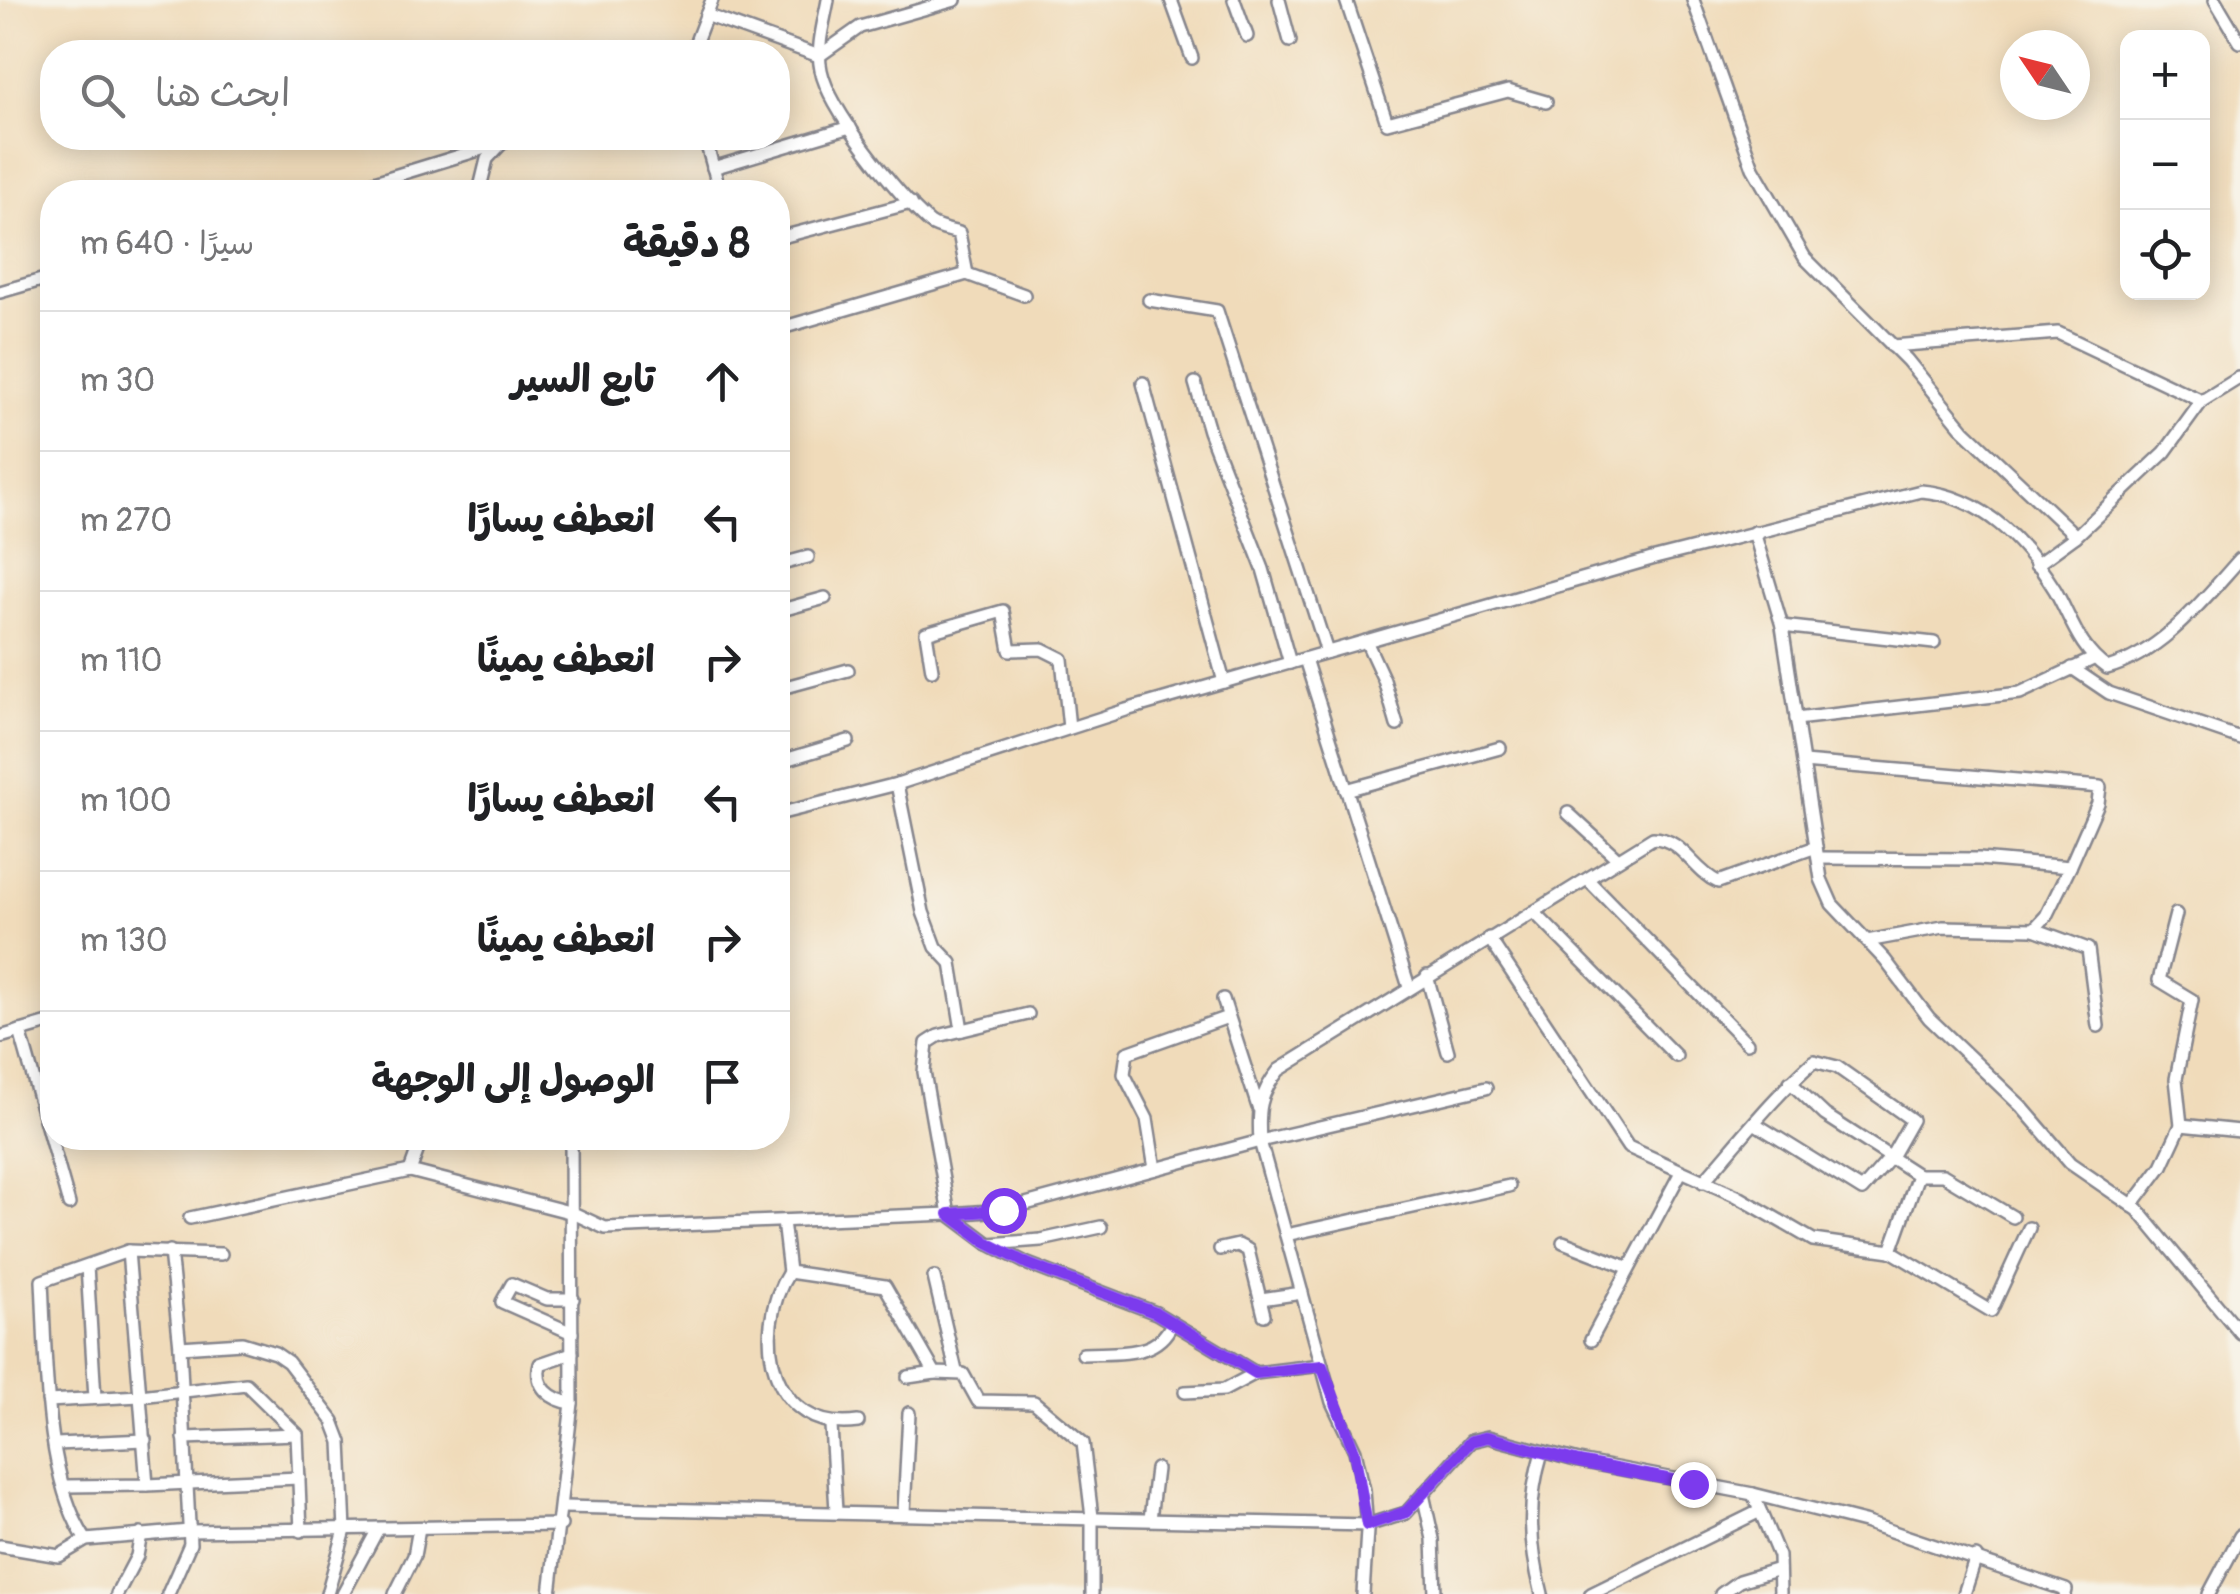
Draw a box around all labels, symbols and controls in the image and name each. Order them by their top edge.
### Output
north arrow [2000,30,2090,120]
map controls [2120,30,2210,300]
button: + [2120,30,2210,120]
search box [40,40,790,150]
icon: search [75,68,130,123]
text: ابحث هنا [155,70,290,118]
button: − [2120,120,2210,210]
button: locate [2120,210,2210,300]
text: 8 دقيقة [623,218,750,270]
text: سيرًا · 640 m [80,224,254,264]
icon: ahead [695,354,750,409]
text: تابع السير [511,356,655,404]
text: 30 m [80,361,155,401]
icon: left [695,494,750,549]
text: انعطف يسارًا [467,496,655,544]
text: 270 m [80,501,172,541]
icon: right [695,634,750,689]
text: انعطف يمينًا [477,636,655,684]
text: 110 m [80,641,162,681]
icon: left [695,774,750,829]
text: انعطف يسارًا [467,776,655,824]
text: 100 m [80,781,172,821]
icon: right [695,914,750,969]
text: انعطف يمينًا [477,916,655,964]
text: 130 m [80,921,168,961]
icon: arrive [695,1054,750,1109]
text: الوصول إلى الوجهة [371,1056,655,1104]
route start [981,1188,1027,1234]
route end [1671,1462,1717,1508]

